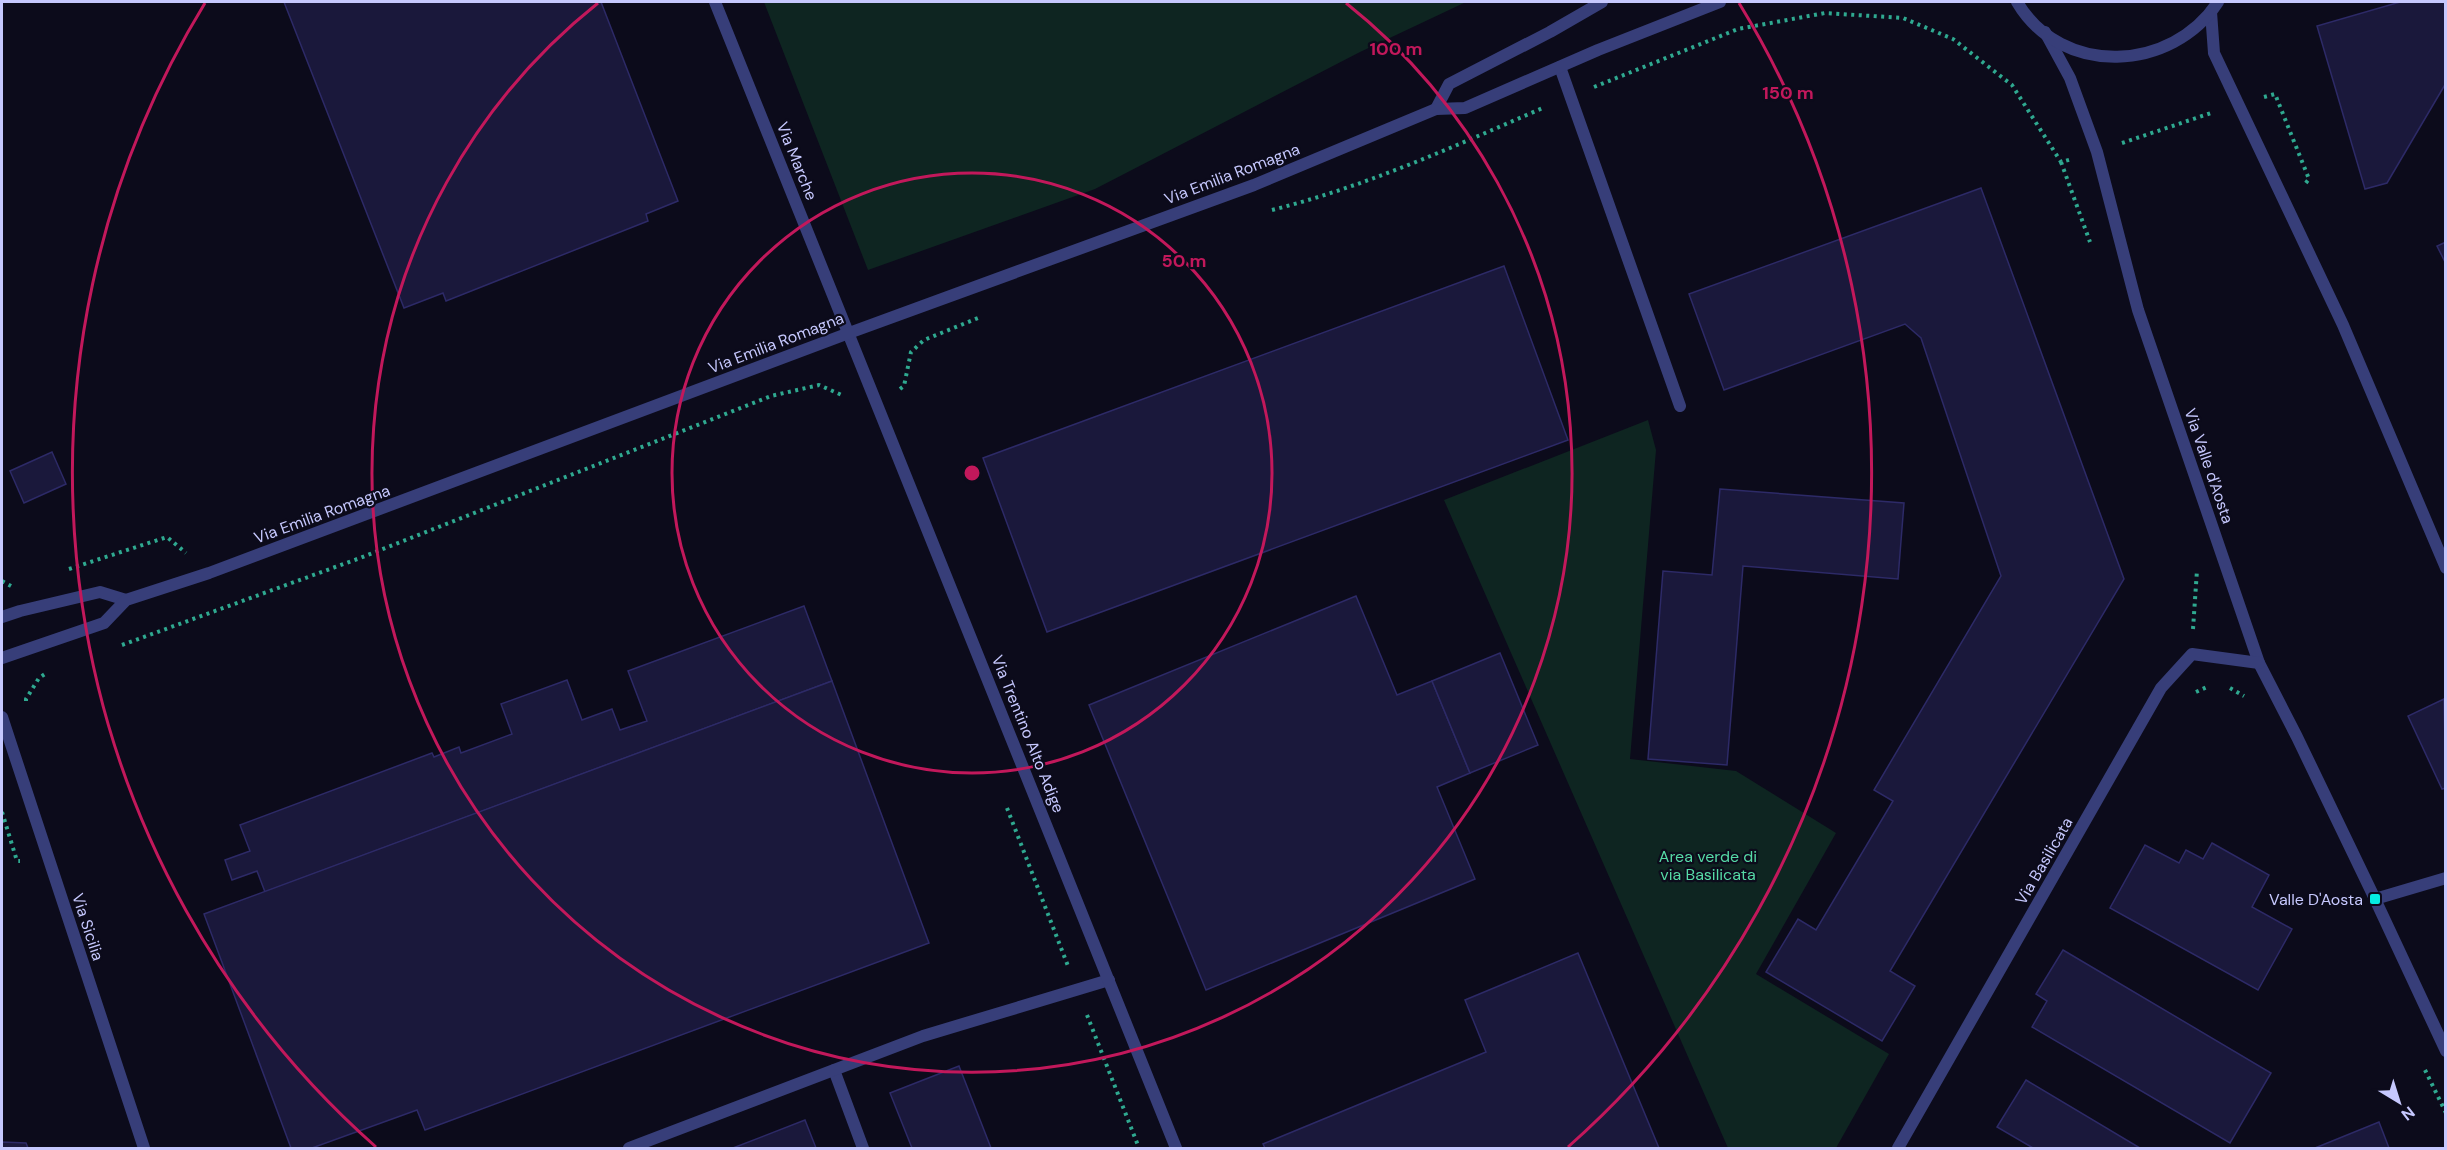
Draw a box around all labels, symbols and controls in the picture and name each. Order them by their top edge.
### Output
text: 100 m [1369,37,1423,61]
text: 150 m [1762,81,1814,105]
street label: Via Marche [772,119,822,203]
street label: Via Emilia Romagna [1161,139,1303,209]
text: 50 m [1161,249,1207,273]
street label: Via Emilia Romagna [705,308,847,378]
street label: Via Valle d'Aosta [2179,406,2239,526]
centre of rings [962,463,982,483]
street label: Via Emilia Romagna [251,480,393,548]
street label: Via Trentino Alto Adige [987,652,1069,816]
street label: Via Basilicata [2010,813,2078,909]
park label: Area verde di via Basilicata [1659,846,1757,885]
place label: Valle D'Aosta [2269,889,2363,910]
street label: Via Sicilia [67,891,109,963]
marker: Valle D'Aosta [2368,892,2382,906]
north arrow [2369,1072,2429,1132]
text: N [2397,1102,2419,1125]

